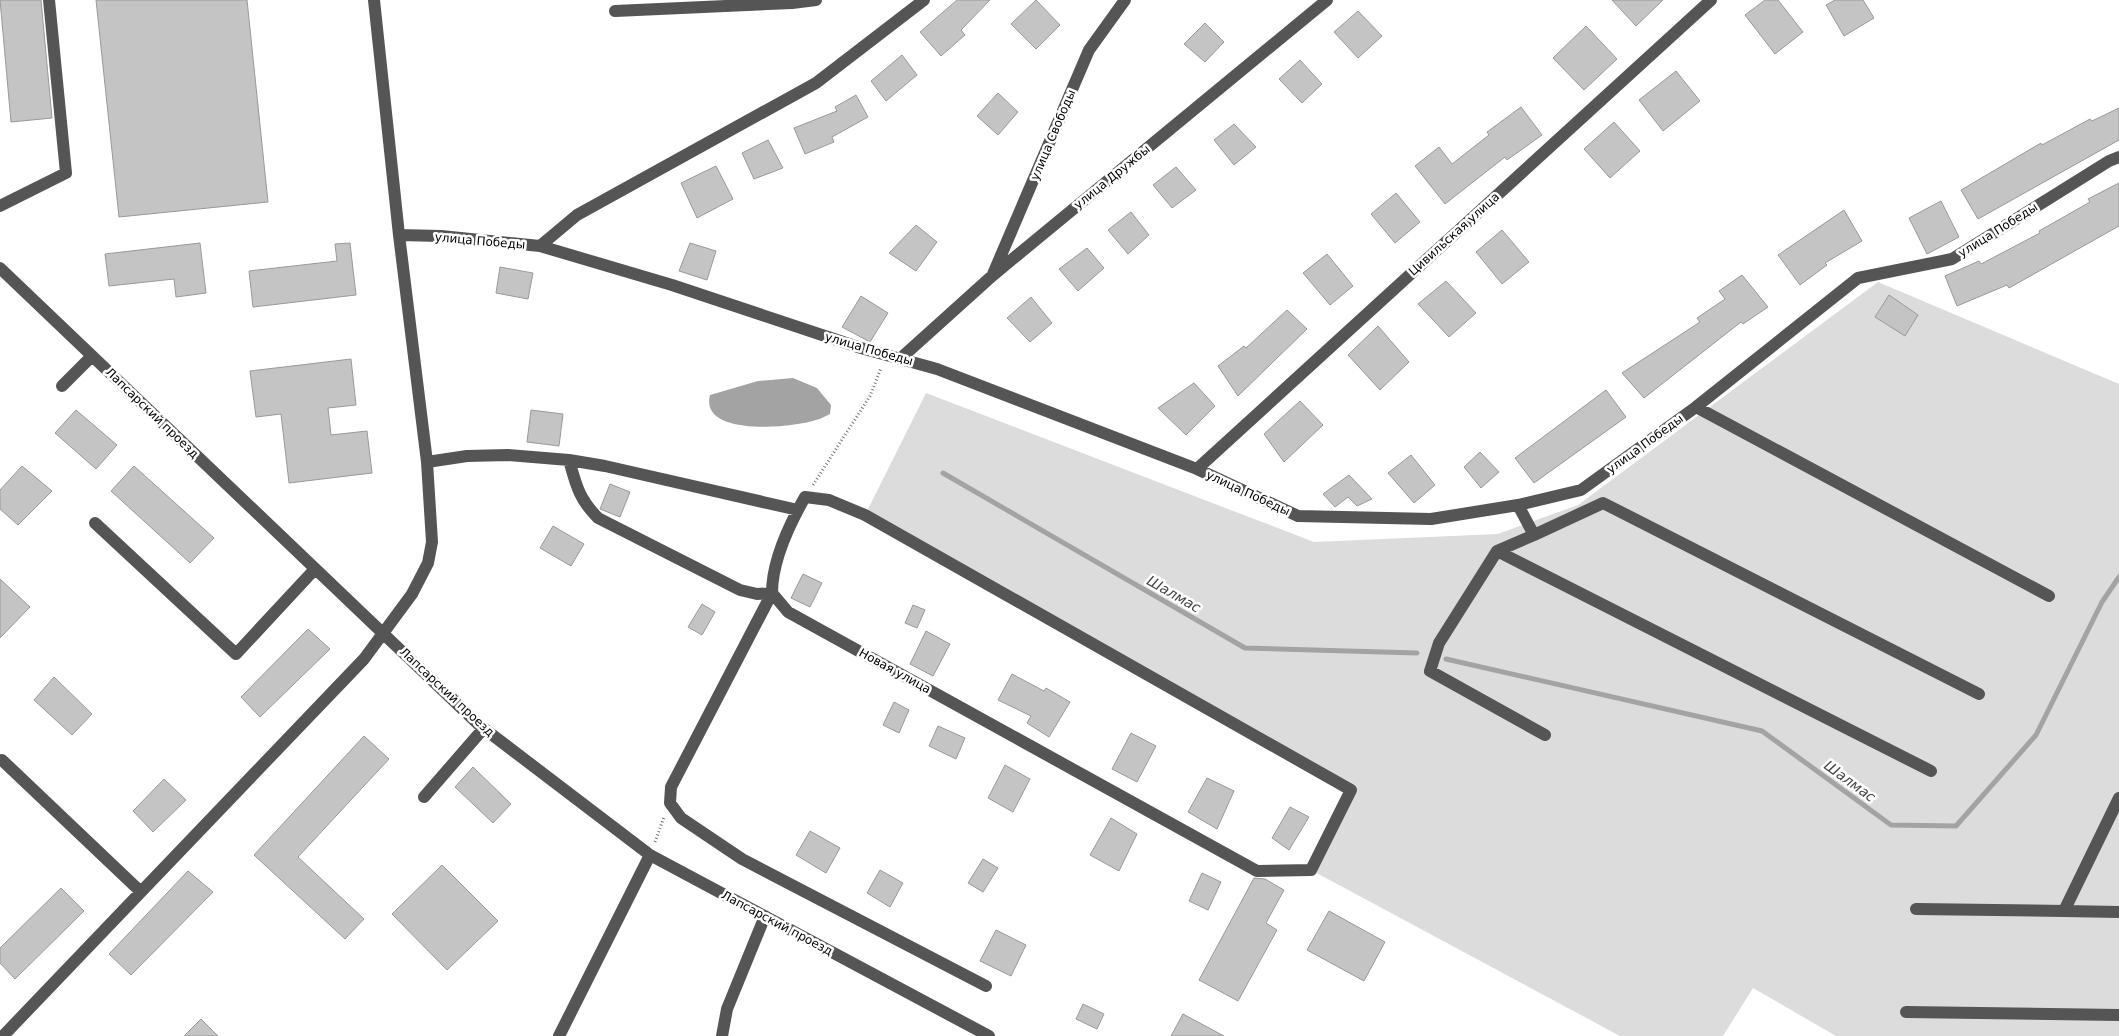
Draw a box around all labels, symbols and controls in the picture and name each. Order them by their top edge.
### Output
street label: улица Свободы [1028,88,1078,182]
street label: улица Дружбы [1071,142,1153,212]
street label: Цивильская улица [1406,190,1502,278]
street label: улица Победы [1956,200,2040,260]
street label: улица Победы [434,230,526,252]
street label: улица Победы [823,330,915,368]
street label: Лапсарский проезд [103,365,201,461]
street label: улица Победы [1604,412,1686,476]
street label: улица Победы [1204,467,1292,519]
water label: Шалмас [1144,572,1204,616]
street label: Лапсарский проезд [397,645,497,739]
street label: Новая улица [857,646,933,696]
water label: Шалмас [1821,757,1879,805]
street label: Лапсарский проезд [719,888,835,958]

